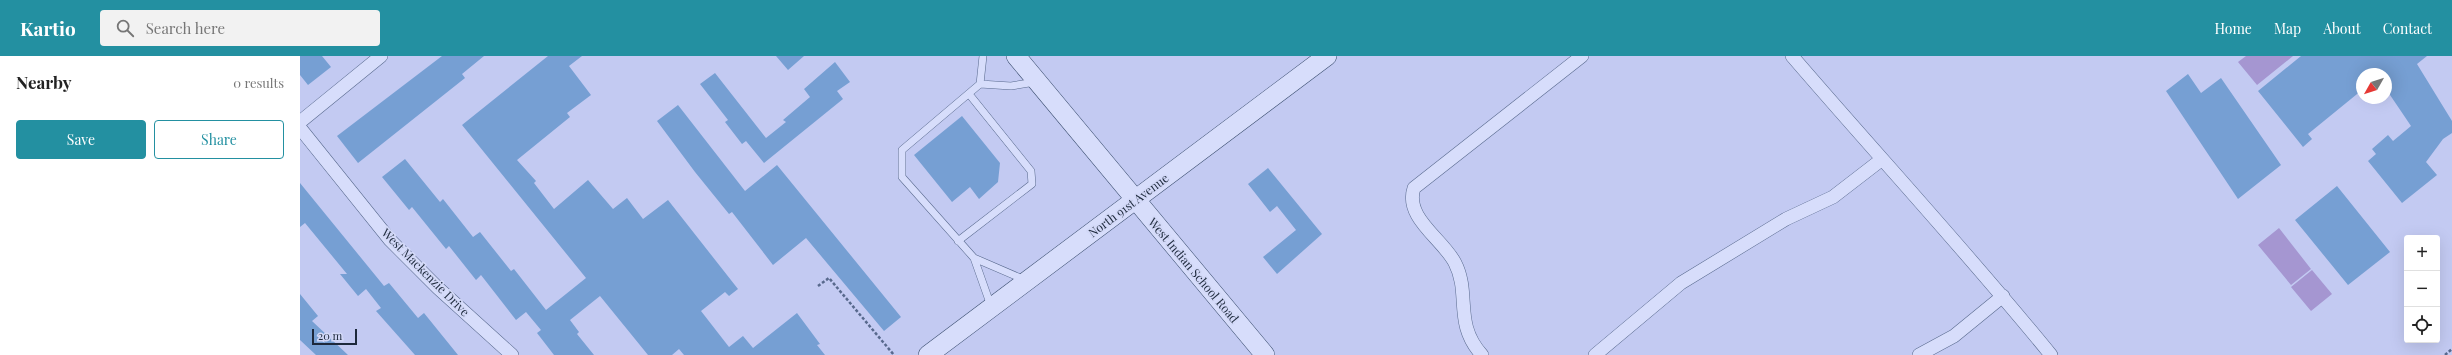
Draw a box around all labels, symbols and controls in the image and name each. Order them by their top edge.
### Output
search box [100,10,380,46]
text: Kartio [20,15,76,41]
icon: search [114,17,136,39]
text: Search here [146,18,225,38]
text: Home [2214,19,2252,38]
text: Map [2274,19,2301,38]
text: About [2323,19,2361,38]
text: Contact [2383,19,2432,38]
north arrow [2356,68,2392,104]
text: Nearby [16,71,71,93]
text: 0 results [233,74,284,91]
button: Save [16,120,146,159]
button: Share [154,120,284,159]
street label: North 91st Avenue [1085,170,1171,240]
street label: West Indian School Road [1145,213,1243,326]
street label: West Mackenzie Drive [378,224,473,319]
map controls [2404,235,2440,343]
button: + [2404,235,2440,271]
button: − [2404,271,2440,307]
button: locate [2404,307,2440,343]
scale bar [312,327,357,346]
text: 20 m [318,328,342,343]

